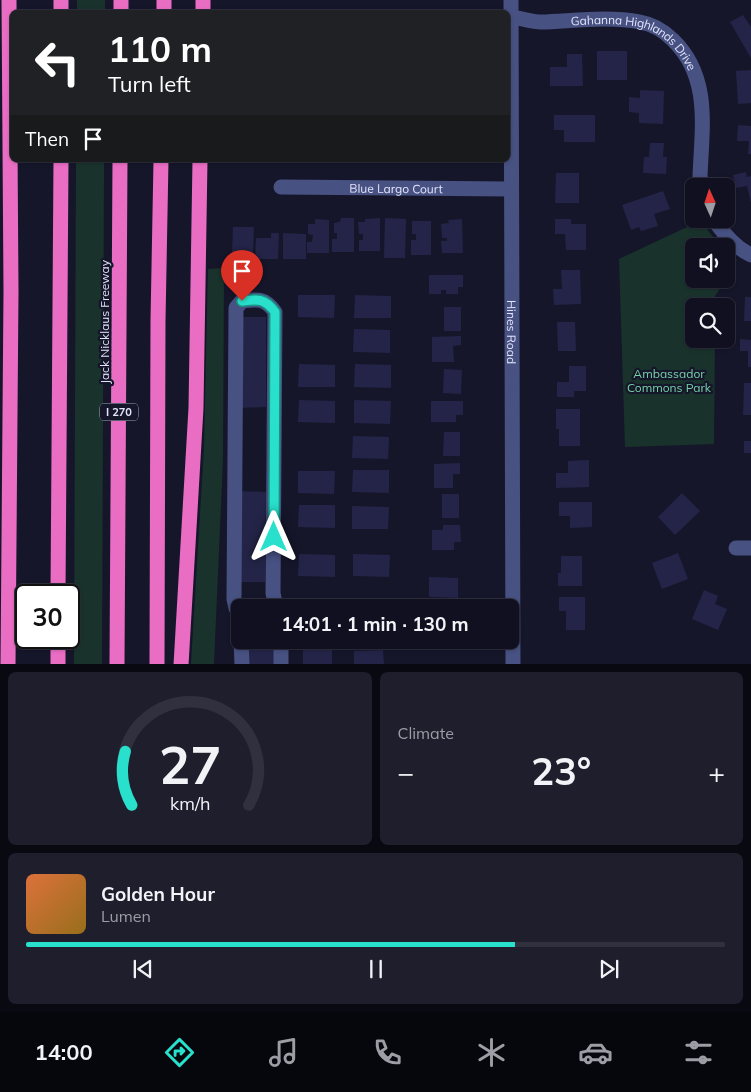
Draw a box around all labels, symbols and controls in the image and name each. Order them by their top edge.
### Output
street label: Gahanna Highlands Drive [570,12,700,73]
text: 110 m [108,27,212,71]
icon: left [25,30,90,95]
text: Turn left [108,70,191,98]
icon: arrive [79,125,107,153]
text: Then [25,127,69,151]
north arrow [685,178,735,228]
map controls [685,178,735,348]
street label: Blue Largo Court [349,180,443,196]
button: sound [685,238,735,288]
pin [221,250,263,301]
icon: arrive [228,257,256,285]
street label: Jack Nicklaus Freeway [97,259,112,384]
button: search [685,298,735,348]
street label: Hines Road [504,300,520,364]
park label: Ambassador Commons Park [627,366,712,395]
road number: I 270 [100,404,138,421]
position arrow [247,510,299,562]
speed limit sign: 30 [15,584,80,649]
text: 14:01 · 1 min · 130 m [281,612,469,636]
text: Climate [398,723,454,743]
text: 27 [159,732,221,797]
text: 23° [531,747,591,795]
text: − [398,755,414,790]
text: + [708,755,725,790]
text: km/h [170,792,210,814]
text: Golden Hour [101,882,215,906]
text: Lumen [101,906,151,926]
icon: previous [129,955,157,983]
icon: pause [362,955,390,983]
icon: next [595,955,623,983]
icon: directions [162,1035,197,1070]
icon: music [266,1035,301,1070]
icon: phone [370,1035,405,1070]
icon: climate [474,1035,509,1070]
icon: car [578,1035,613,1070]
icon: filters [681,1035,716,1070]
text: 14:00 [34,1038,93,1066]

